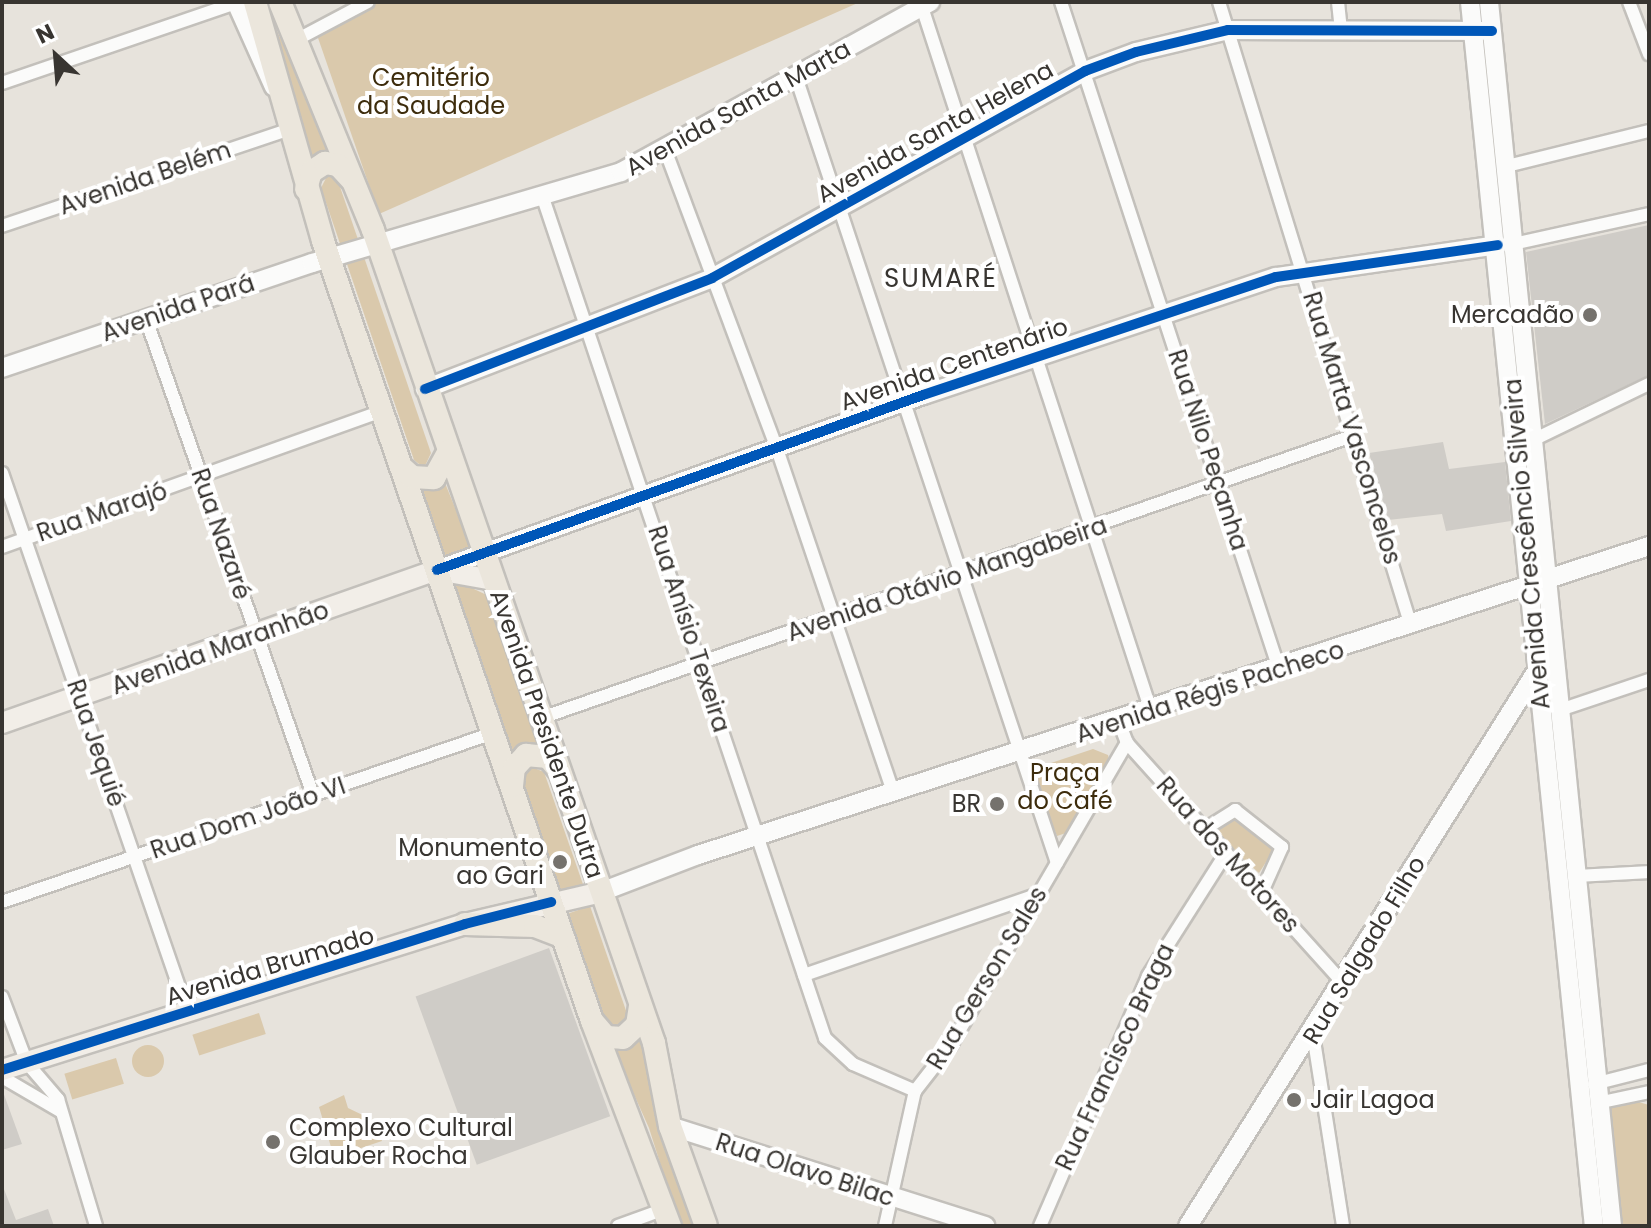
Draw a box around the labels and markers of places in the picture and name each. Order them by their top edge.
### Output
place label: Mercadão [1451,301,1574,329]
marker: Mercadão [1581,306,1599,324]
place label: BR [952,790,981,818]
marker: BR [988,795,1006,813]
place label: Monumento ao Gari [398,834,544,890]
marker: Monumento ao Gari [551,853,569,871]
place label: Jair Lagoa [1310,1086,1435,1114]
marker: Jair Lagoa [1285,1091,1303,1109]
place label: Complexo Cultural Glauber Rocha [289,1114,513,1170]
marker: Complexo Cultural Glauber Rocha [264,1133,282,1151]

